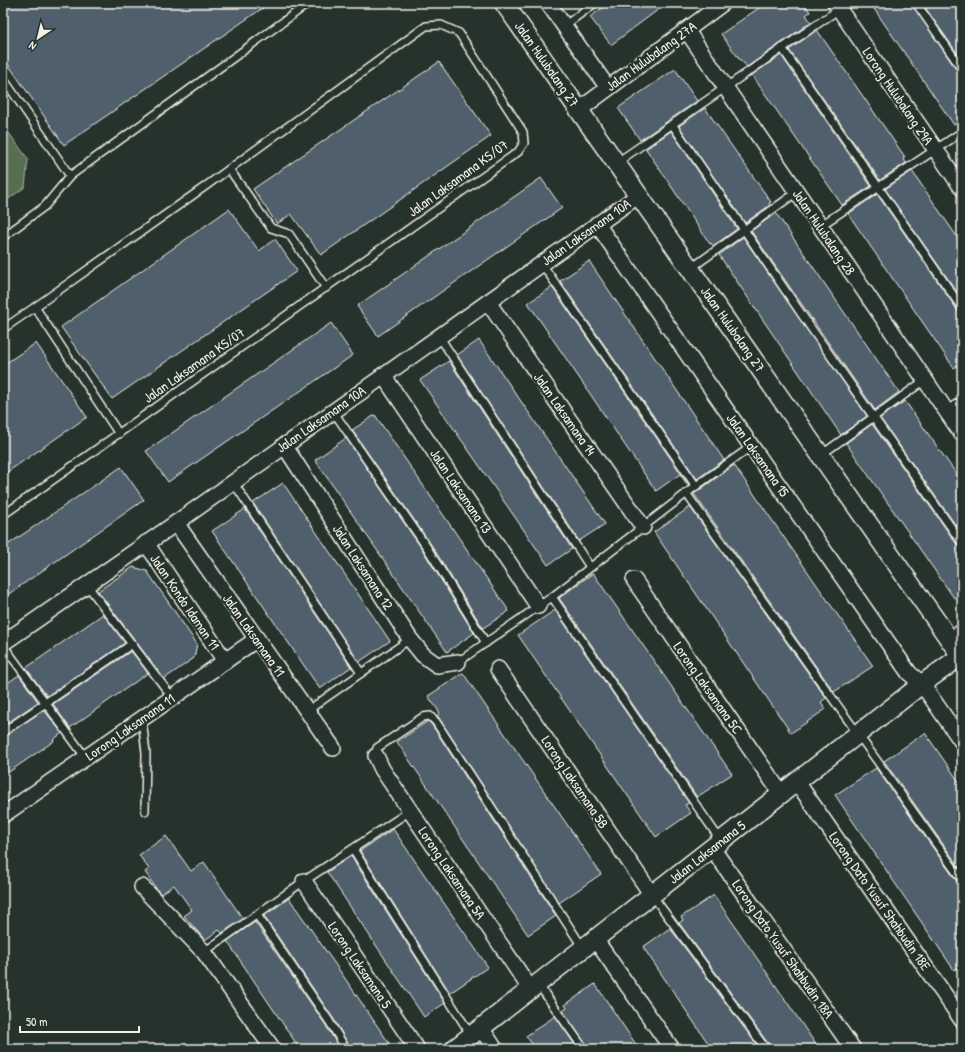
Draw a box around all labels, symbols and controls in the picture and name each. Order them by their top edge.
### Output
street label: Jalan Hulubalang 27A [602,16,700,96]
street label: Jalan Hulubalang 27 [510,17,584,111]
north arrow [18,18,58,58]
text: N [26,39,39,54]
street label: Lorong Hulubalang 29A [858,43,938,149]
street label: Jalan Laksamana KS/07 [404,135,512,220]
street label: Jalan Hulubalang 28 [788,185,860,279]
street label: Jalan Laksamana 10A [537,194,634,269]
street label: Jalan Hulubalang 27 [696,282,770,376]
street label: Jalan Laksamana KS/07 [139,322,248,407]
street label: Jalan Laksamana 14 [530,368,601,459]
street label: Jalan Laksamana 10A [272,381,369,456]
street label: Jalan Laksamana 15 [723,409,794,500]
street label: Jalan Laksamana 13 [426,445,497,537]
street label: Jalan Laksamana 12 [329,520,398,614]
street label: Jalan Kondo Idaman 11 [146,550,225,653]
street label: Jalan Laksamana 11 [219,590,290,680]
street label: Lorong Laksamana 5C [669,638,748,739]
street label: Lorong Laksamana 11 [81,689,179,765]
street label: Lorong Laksamana 5B [536,732,614,832]
street label: Jalan Laksamana 5 [664,816,749,888]
street label: Lorong Laksamana 5A [414,823,491,923]
street label: Lorong Dato Yusuf Shahbudin 18E [824,828,936,974]
street label: Lorong Dato Yusuf Shahbudin 18A [727,875,839,1023]
street label: Lorong Laksamana 5 [323,918,397,1013]
scale bar [20,1008,139,1034]
text: 50 m [26,1013,47,1030]

